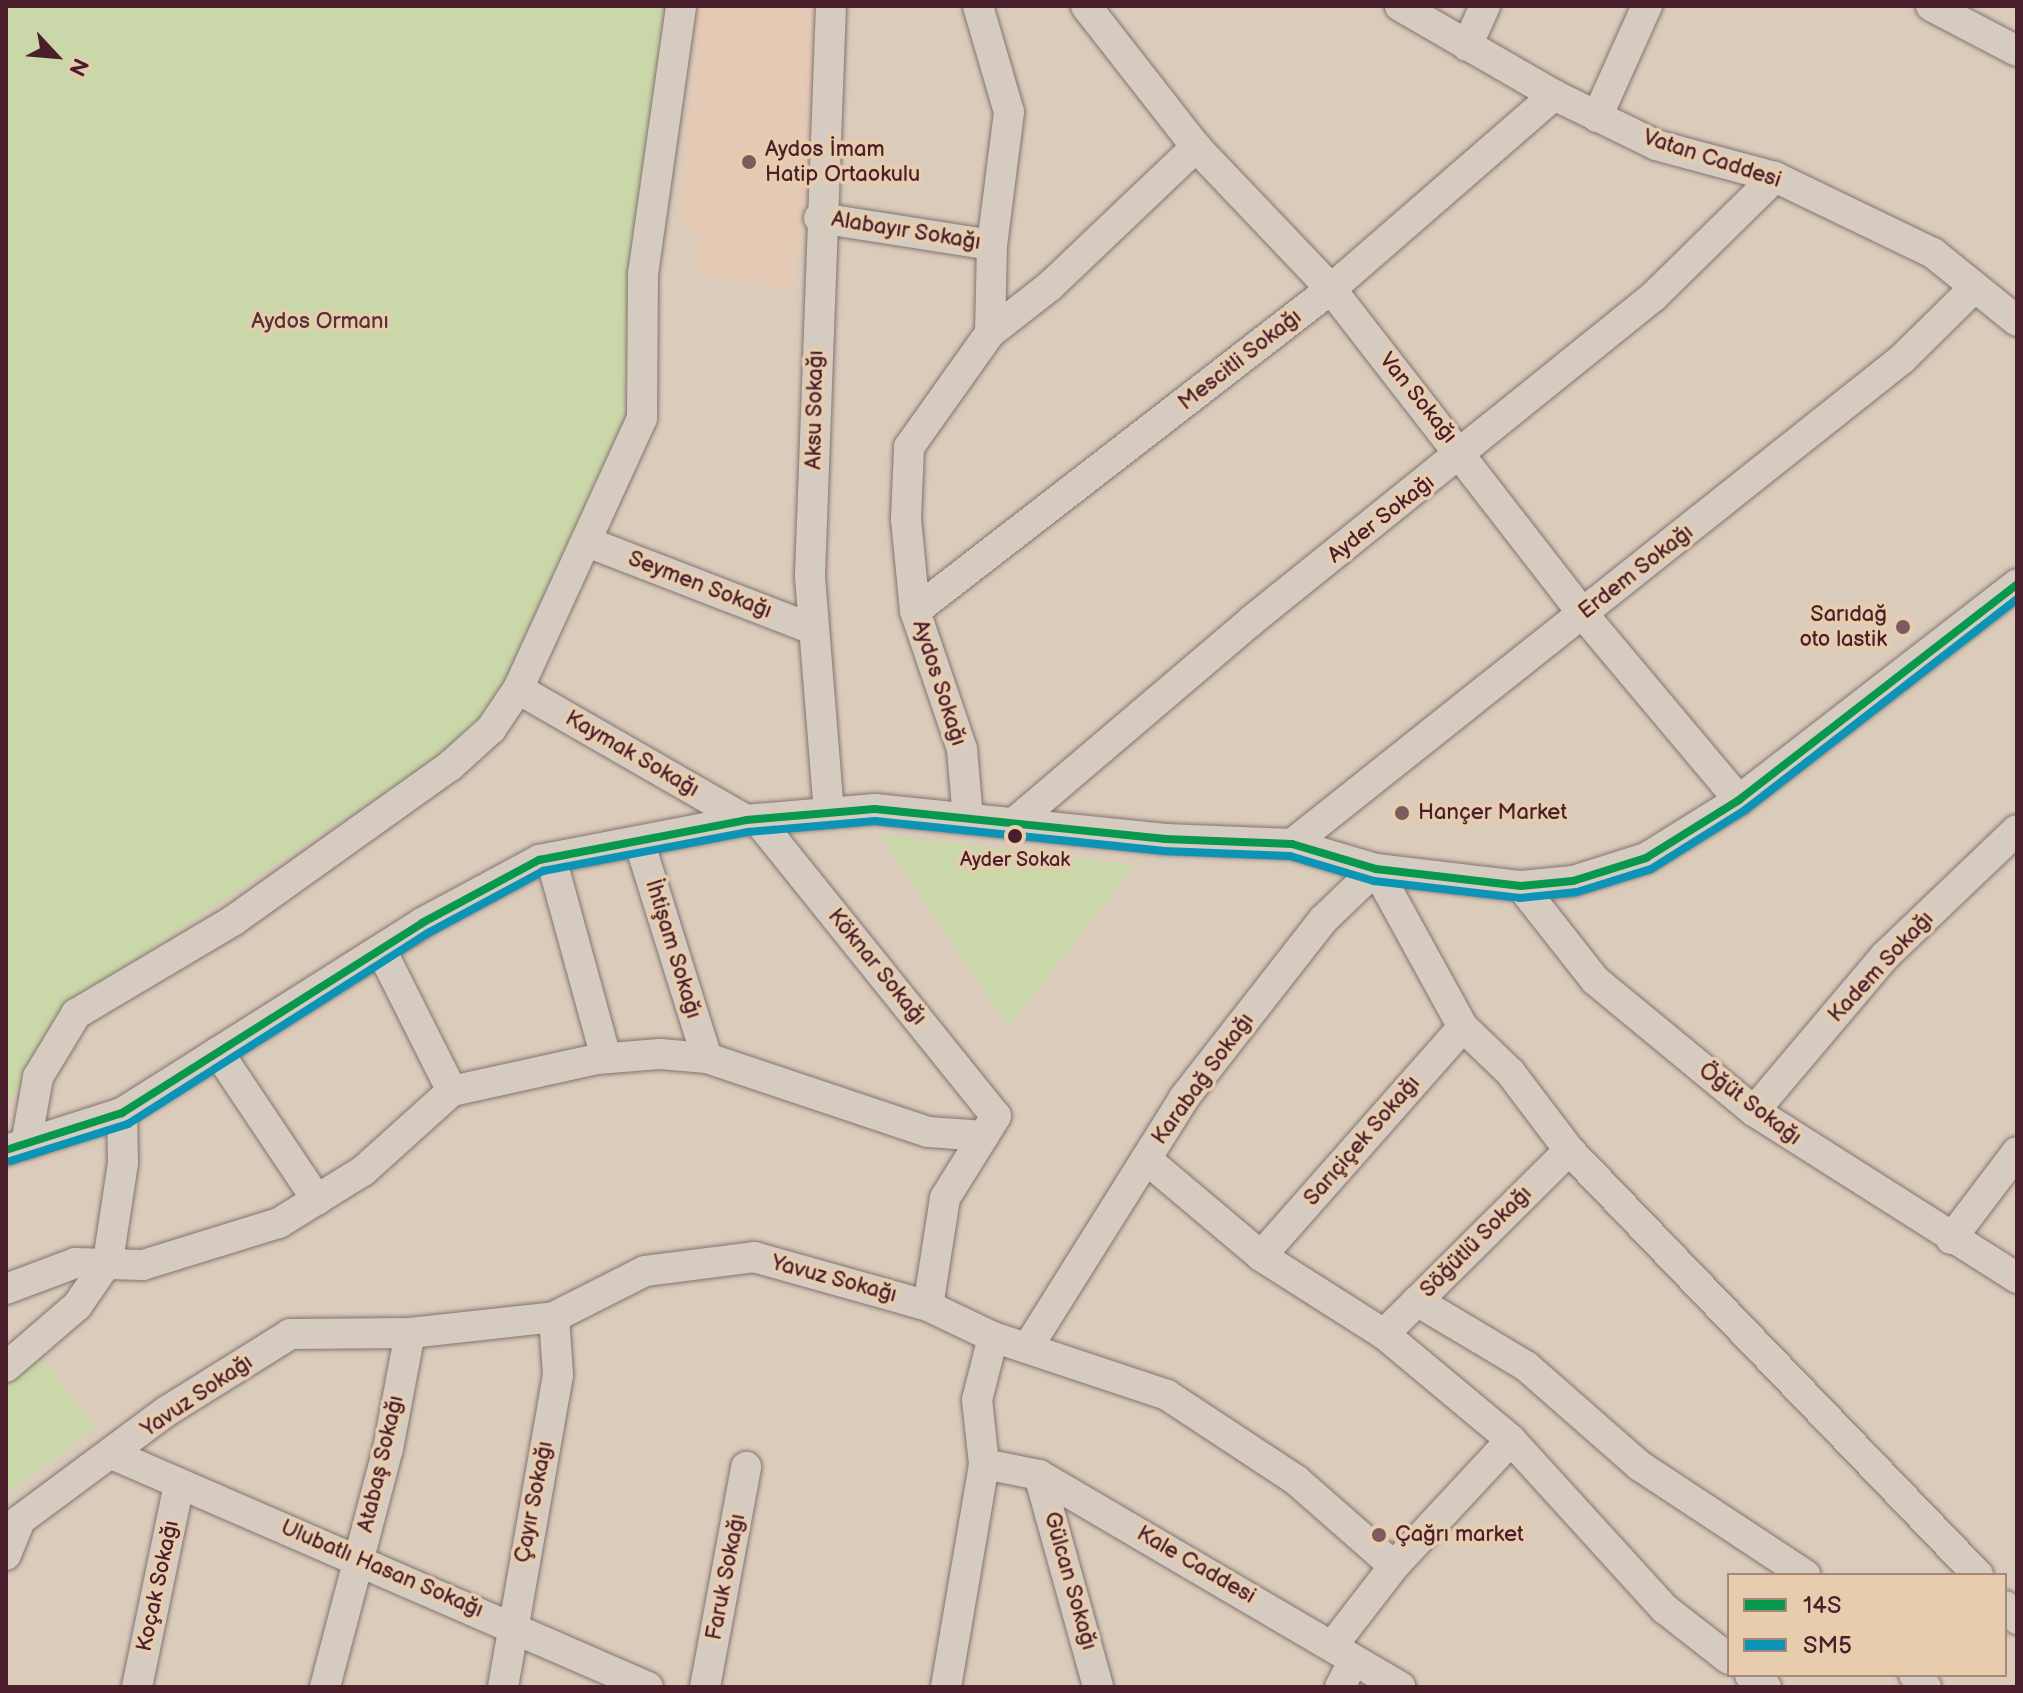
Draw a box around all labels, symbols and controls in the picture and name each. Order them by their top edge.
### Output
north arrow [16,16,96,96]
text: N [62,53,94,80]
street label: Vatan Caddesi [1640,124,1784,194]
place label: Aydos İmam Hatip Ortaokulu [765,136,920,188]
marker: Aydos İmam Hatip Ortaokulu [740,153,758,171]
street label: Alabayır Sokağı [829,206,983,256]
street label: Mescitli Sokağı [1173,304,1307,416]
park label: Aydos Ormanı [251,309,389,335]
street label: Van Sokağı [1373,347,1463,449]
street label: Aksu Sokağı [801,350,829,470]
street label: Ayder Sokağı [1322,469,1440,569]
street label: Erdem Sokağı [1573,519,1699,625]
street label: Seymen Sokağı [624,545,776,625]
place label: Sarıdağ oto lastik [1799,601,1887,652]
street label: Aydos Sokağı [906,617,972,749]
marker: Sarıdağ oto lastik [1894,618,1912,636]
street label: Kaymak Sokağı [560,705,704,803]
place label: Hançer Market [1418,800,1567,826]
marker: Hançer Market [1393,804,1411,822]
marker: Ayder Sokak [1007,828,1023,844]
place label: Ayder Sokak [960,848,1070,872]
street label: İhtişam Sokağı [639,876,707,1022]
street label: Köknar Sokağı [822,903,932,1031]
street label: Kadem Sokağı [1823,906,1939,1028]
street label: Karabağ Sokağı [1146,1008,1260,1150]
street label: Öğüt Sokağı [1693,1057,1807,1151]
street label: Sarıçiçek Sokağı [1298,1071,1426,1211]
street label: Söğütlü Sokağı [1415,1181,1537,1303]
street label: Yavuz Sokağı [768,1250,900,1308]
street label: Yavuz Sokağı [136,1349,258,1443]
street label: Atabaş Sokağı [352,1393,410,1535]
street label: Çayır Sokağı [509,1439,559,1565]
street label: Gülcan Sokağı [1038,1509,1102,1653]
street label: Faruk Sokağı [701,1511,751,1643]
street label: Ulubatlı Hasan Sokağı [277,1514,487,1624]
street label: Koçak Sokağı [131,1518,185,1654]
street label: Kale Caddesi [1132,1520,1260,1610]
place label: Çağrı market [1395,1522,1524,1548]
marker: Çağrı market [1370,1526,1388,1544]
legend [1727,1573,2007,1677]
text: 14S [1803,1591,1841,1620]
text: SM5 [1803,1631,1852,1660]

